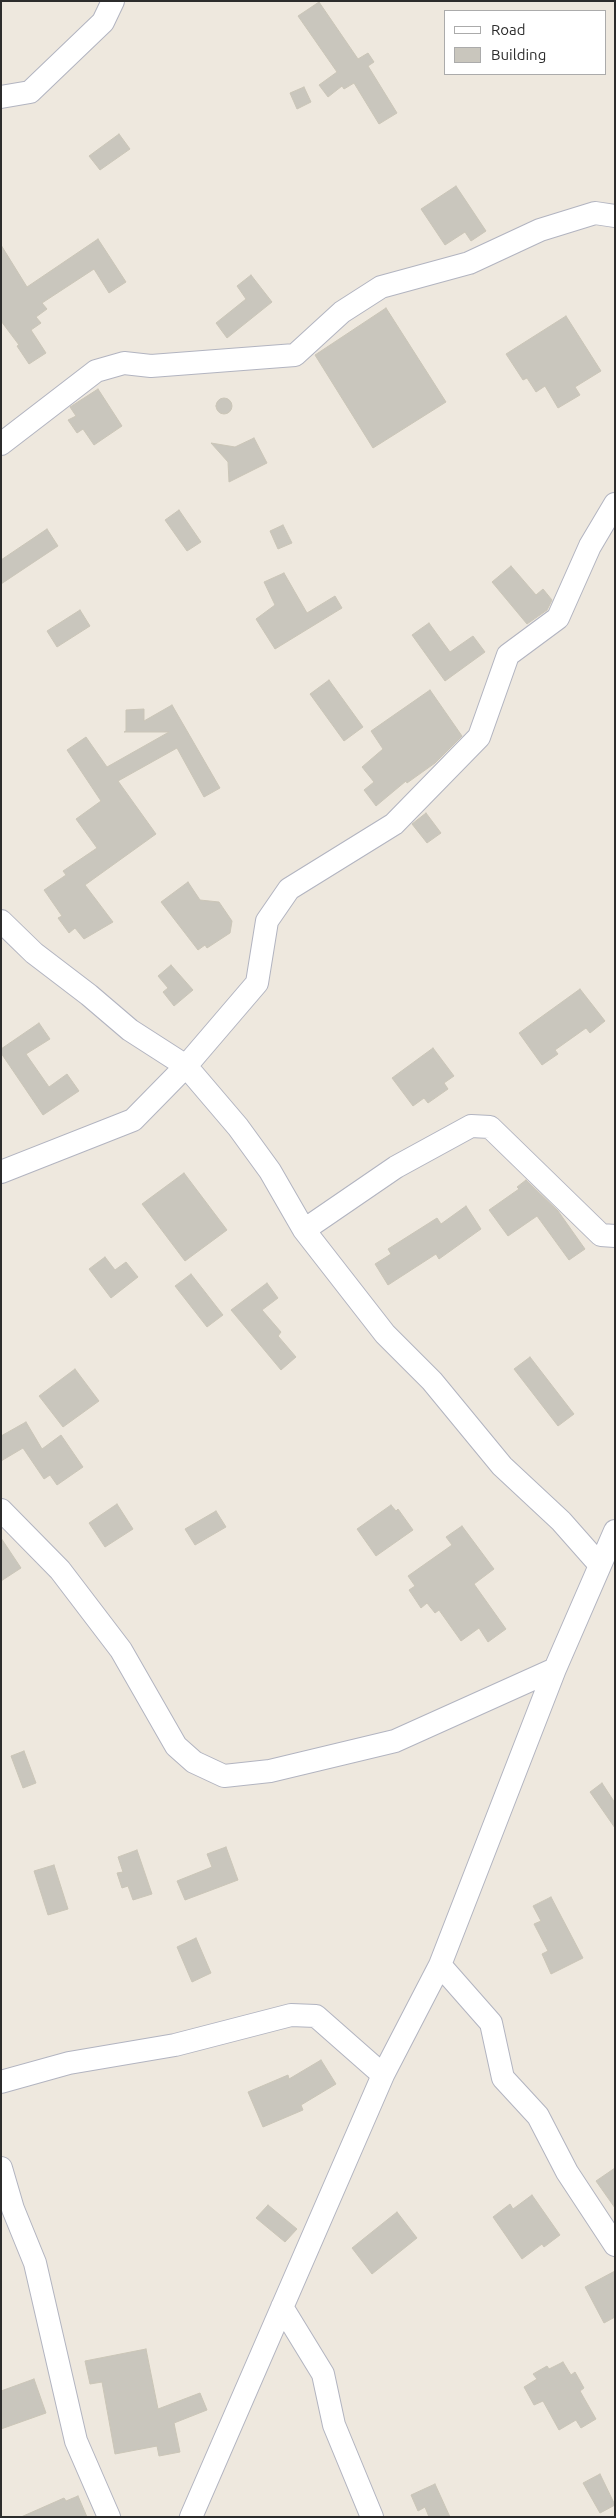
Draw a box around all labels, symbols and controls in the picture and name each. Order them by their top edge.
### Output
legend [444,10,606,75]
text: Road [491,21,526,38]
text: Building [491,46,546,63]

